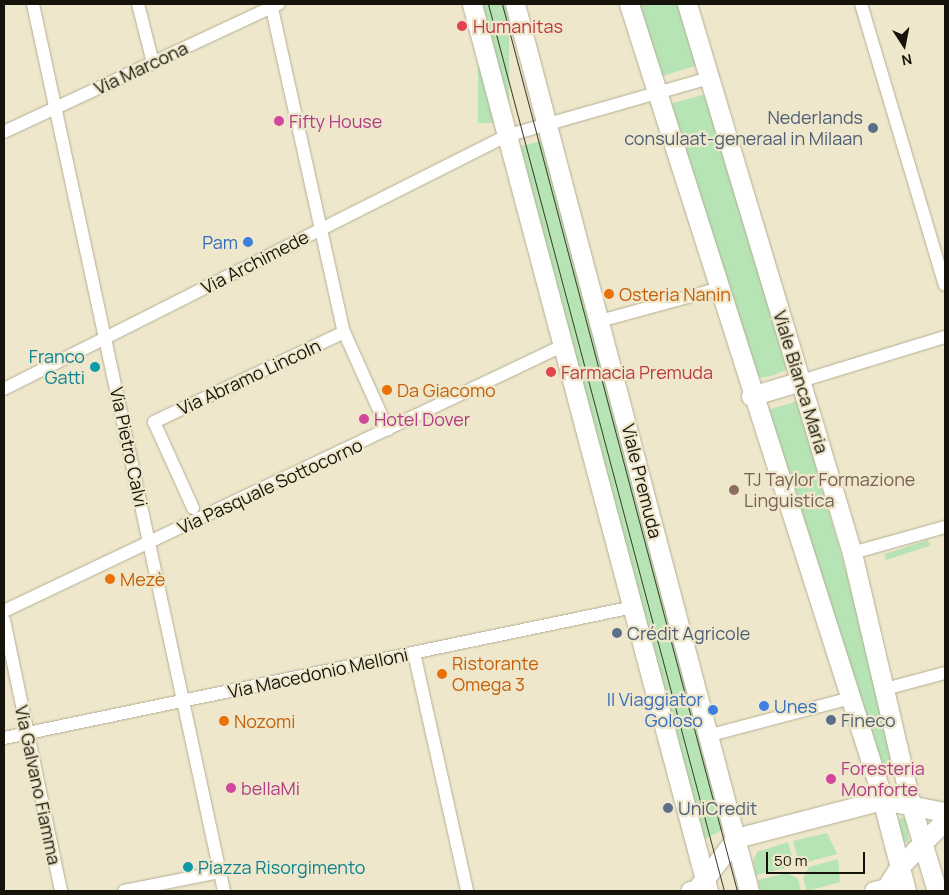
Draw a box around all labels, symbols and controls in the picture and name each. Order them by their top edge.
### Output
place label: Humanitas [473,15,563,37]
marker: Humanitas [455,19,469,33]
north arrow [879,20,929,70]
street label: Via Marcona [91,37,191,99]
text: N [900,50,914,71]
place label: Nederlands consulaat-generaal in Milaan [624,107,863,150]
place label: Fifty House [289,110,382,132]
marker: Fifty House [273,115,285,127]
marker: Nederlands consulaat-generaal in Milaan [867,122,879,134]
street label: Via Archimede [198,226,312,298]
place label: Pam [202,231,238,253]
marker: Pam [242,236,254,248]
place label: Osteria Nanin [619,283,731,305]
marker: Osteria Nanin [603,288,615,300]
street label: Viale Bianca Maria [769,308,833,456]
street label: Via Abramo Lincoln [174,334,324,420]
place label: Franco Gatti [29,346,85,388]
marker: Franco Gatti [89,361,101,373]
place label: Farmacia Premuda [561,361,713,383]
marker: Farmacia Premuda [545,366,557,378]
place label: Da Giacomo [397,379,496,401]
marker: Da Giacomo [381,384,393,396]
street label: Via Pietro Calvi [106,385,152,509]
place label: Hotel Dover [374,408,470,430]
marker: Hotel Dover [358,413,370,425]
street label: Viale Premuda [617,422,667,540]
street label: Via Pasquale Sottocorno [174,434,366,538]
place label: TJ Taylor Formazione Linguistica [744,469,915,512]
marker: TJ Taylor Formazione Linguistica [728,484,740,496]
place label: Mezè [120,568,165,590]
marker: Mezè [104,573,116,585]
place label: Crédit Agricole [627,622,750,644]
marker: Crédit Agricole [611,627,623,639]
street label: Via Macedonio Melloni [226,643,410,703]
place label: Ristorante Omega 3 [452,653,539,696]
marker: Ristorante Omega 3 [436,668,448,680]
place label: Il Viaggiator Goloso [607,689,703,732]
place label: Unes [774,695,817,717]
marker: Unes [758,700,770,712]
street label: Via Galvano Fiamma [11,703,65,867]
marker: Il Viaggiator Goloso [707,704,719,716]
place label: Fineco [841,709,896,731]
place label: Nozomi [234,710,296,732]
marker: Fineco [825,714,837,726]
marker: Nozomi [218,715,230,727]
place label: Foresteria Monforte [841,758,925,801]
marker: Foresteria Monforte [825,773,837,785]
place label: bellaMi [241,777,300,799]
marker: bellaMi [225,782,237,794]
place label: UniCredit [678,797,757,819]
marker: UniCredit [662,802,674,814]
scale bar [769,842,868,874]
text: 50 m [774,850,808,871]
place label: Piazza Risorgimento [198,856,365,878]
marker: Piazza Risorgimento [182,861,194,873]

